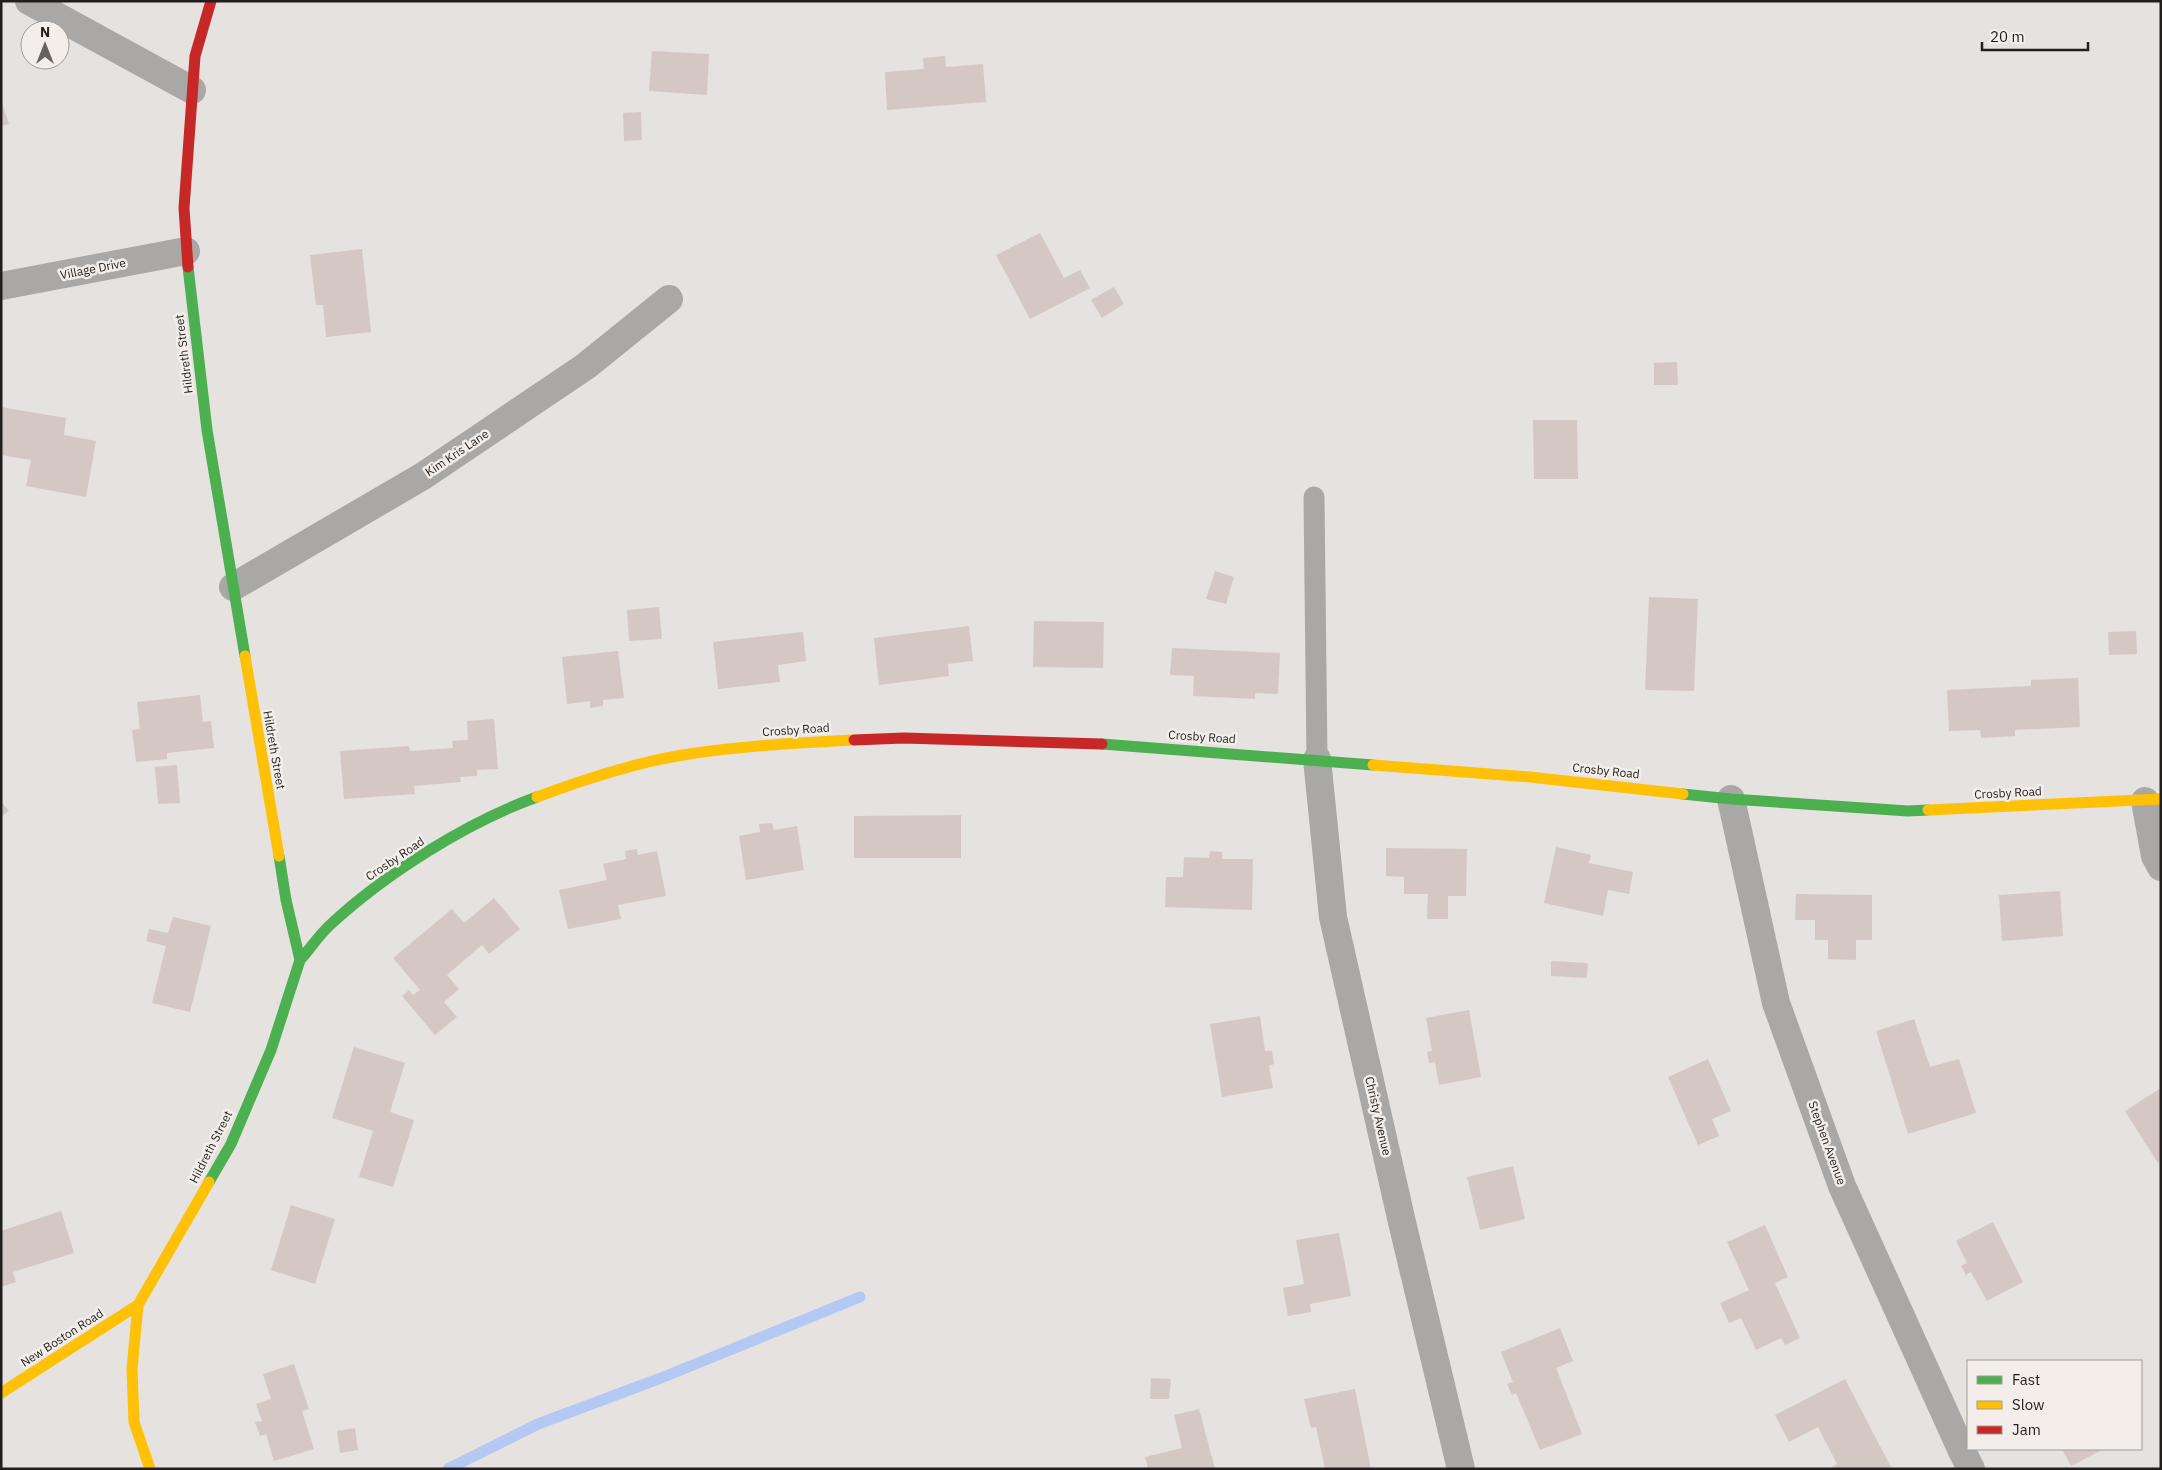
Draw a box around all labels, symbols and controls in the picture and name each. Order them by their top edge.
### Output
north arrow [20,20,70,70]
scale bar [1982,20,2088,52]
text: N [40,23,50,41]
text: 20 m [1990,27,2025,46]
street label: Village Drive [59,255,127,282]
street label: Hildreth Street [171,314,196,394]
street label: Kim Kris Lane [422,426,492,479]
street label: Hildreth Street [260,710,289,790]
street label: Crosby Road [762,720,830,739]
street label: Crosby Road [1168,727,1236,746]
street label: Crosby Road [1572,760,1640,781]
street label: Crosby Road [1974,783,2042,802]
street label: Crosby Road [362,833,427,884]
street label: Christy Avenue [1362,1075,1395,1157]
street label: Stephen Avenue [1805,1099,1850,1187]
street label: Hildreth Street [186,1108,235,1186]
street label: New Boston Road [18,1305,106,1370]
legend [1967,1360,2142,1450]
text: Fast [2012,1370,2040,1389]
text: Slow [2012,1395,2045,1414]
text: Jam [2012,1420,2041,1439]

